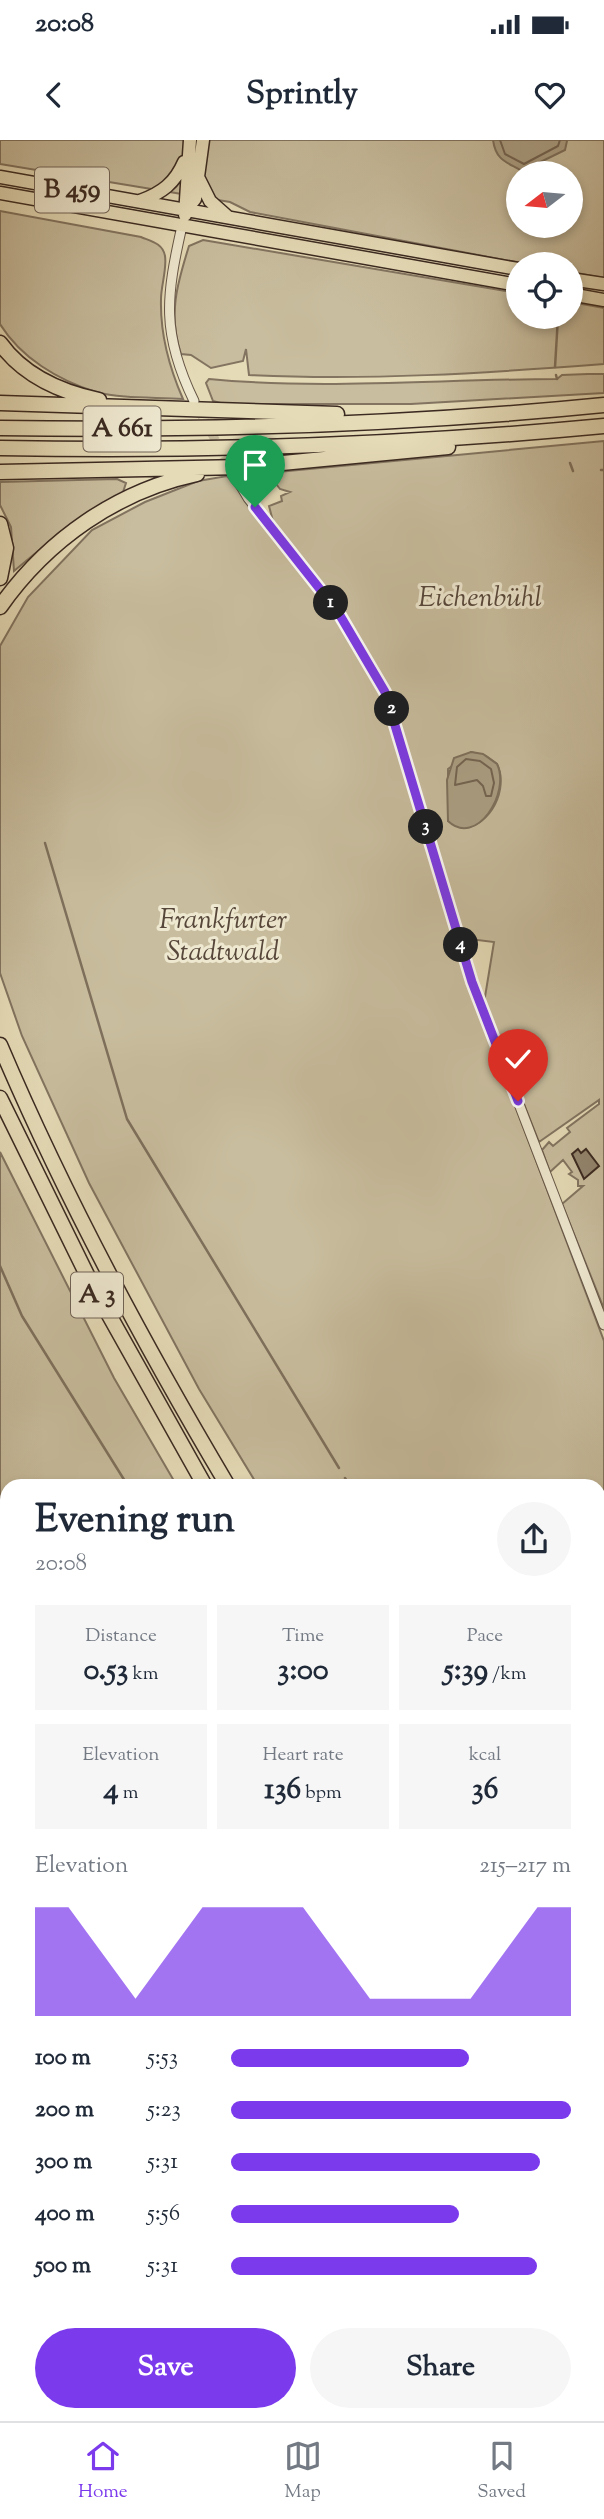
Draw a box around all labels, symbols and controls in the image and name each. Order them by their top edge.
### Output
text: 20:08 [35,6,94,43]
text: Sprintly [246,72,358,118]
icon: back [35,76,73,114]
icon: heart [531,76,569,114]
north arrow [506,161,583,238]
map controls [506,161,583,329]
road number: B 459 [35,168,109,212]
button: locate [506,252,583,329]
road number: A 661 [83,406,160,452]
pin [225,435,285,507]
icon: arrive [236,446,274,484]
park label: Eichenbühl [418,579,542,619]
pin: 1 [314,586,348,620]
text: 1 [327,589,334,616]
pin: 2 [374,692,410,726]
text: 2 [387,695,396,722]
pin: 3 [408,810,444,844]
text: 3 [422,813,429,840]
park label: Frankfurter Stadtwald [159,901,287,973]
pin: 4 [444,928,478,962]
text: 4 [456,931,465,958]
pin [488,1029,548,1101]
icon: check [499,1040,537,1078]
road number: A 3 [71,1272,123,1318]
text: Evening run [35,1495,235,1549]
button: share [497,1502,571,1576]
text: 20:08 [35,1548,87,1581]
text: Distance [85,1623,157,1650]
text: Time [282,1623,324,1650]
text: Pace [467,1623,503,1650]
text: 0.53 [83,1650,128,1693]
text: 3:00 [277,1650,329,1693]
text: 5:39 [444,1650,488,1693]
text: km [128,1661,159,1688]
text: /km [488,1661,526,1688]
text: Elevation [82,1742,160,1769]
text: Heart rate [262,1742,344,1769]
text: kcal [469,1742,501,1769]
text: 4 [104,1769,119,1812]
text: 136 [264,1769,301,1812]
text: 36 [472,1769,498,1812]
text: m [119,1780,138,1807]
text: bpm [301,1780,342,1807]
text: Elevation [35,1850,128,1883]
text: 215–217 m [479,1850,571,1883]
text: 100 m [35,2042,91,2075]
text: 5:53 [147,2042,178,2075]
text: 200 m [35,2094,94,2127]
text: 5:23 [147,2094,181,2127]
text: 300 m [35,2146,92,2179]
text: 5:31 [147,2146,178,2179]
text: 400 m [35,2198,95,2231]
text: 5:56 [147,2198,180,2231]
text: 500 m [35,2250,91,2283]
text: 5:31 [147,2250,178,2283]
button: Save [35,2328,296,2408]
button: Share [310,2328,571,2408]
tab: Home [78,2437,128,2506]
tab: Map [284,2437,322,2506]
tab: Saved [477,2437,526,2506]

